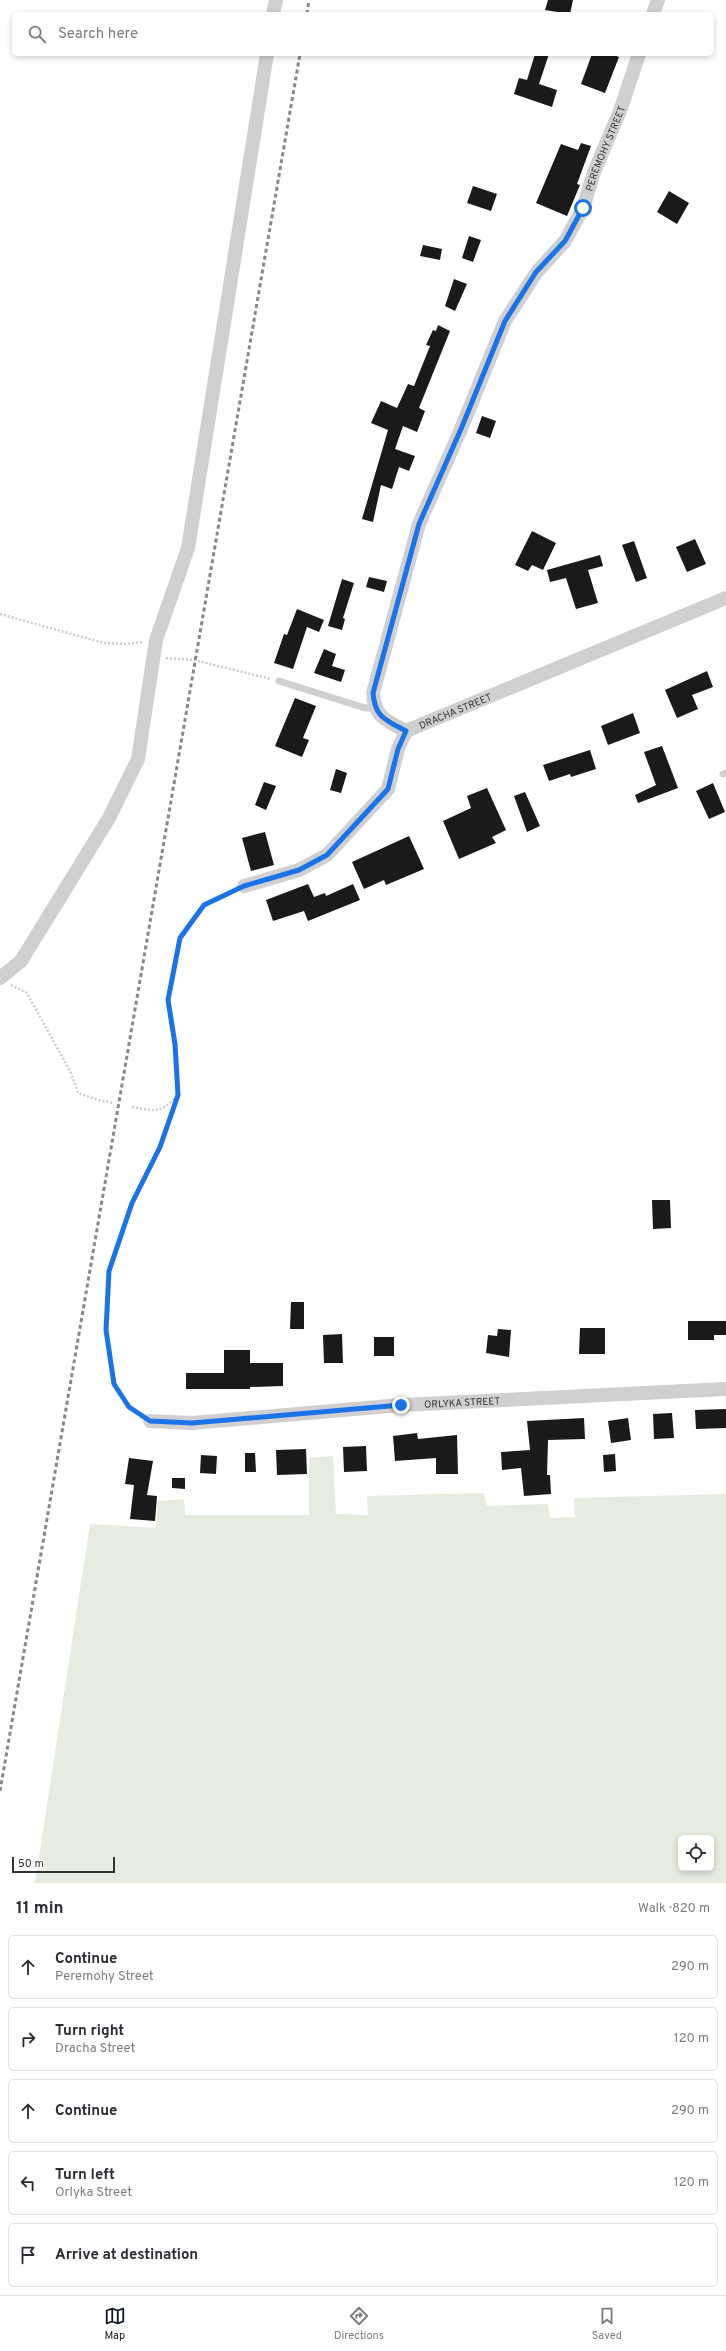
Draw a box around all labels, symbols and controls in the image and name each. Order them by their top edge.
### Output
search box [12,12,714,56]
icon: search [26,23,48,45]
text: Search here [58,25,138,44]
street label: PEREMOHY STREET [583,104,629,193]
route start [574,199,592,217]
street label: DRACHA STREET [417,691,494,733]
street label: ORLYKA STREET [424,1395,501,1412]
route end [392,1396,410,1414]
map controls [678,1835,714,1871]
button: locate [678,1835,714,1871]
scale bar [12,1855,115,1874]
text: 50 m [18,1857,44,1871]
text: 11 min [16,1898,64,1920]
text: Walk · 820 m [638,1901,710,1917]
text: Continue [55,1950,117,1969]
icon: ahead [17,1956,39,1978]
text: 290 m [671,1959,709,1975]
text: Peremohy Street [55,1969,154,1985]
text: Turn right [55,2022,124,2041]
icon: right [17,2028,39,2050]
text: 120 m [674,2031,709,2047]
text: Dracha Street [55,2041,135,2057]
icon: ahead [17,2100,39,2122]
text: Continue [55,2102,117,2121]
text: 290 m [671,2103,709,2119]
text: Turn left [55,2166,115,2185]
icon: left [17,2172,39,2194]
text: 120 m [674,2175,709,2191]
text: Orlyka Street [55,2185,132,2201]
icon: arrive [17,2244,39,2266]
text: Arrive at destination [55,2246,198,2265]
tab: Map [104,2305,126,2343]
tab: Directions [334,2305,384,2343]
tab: Saved [592,2305,622,2343]

